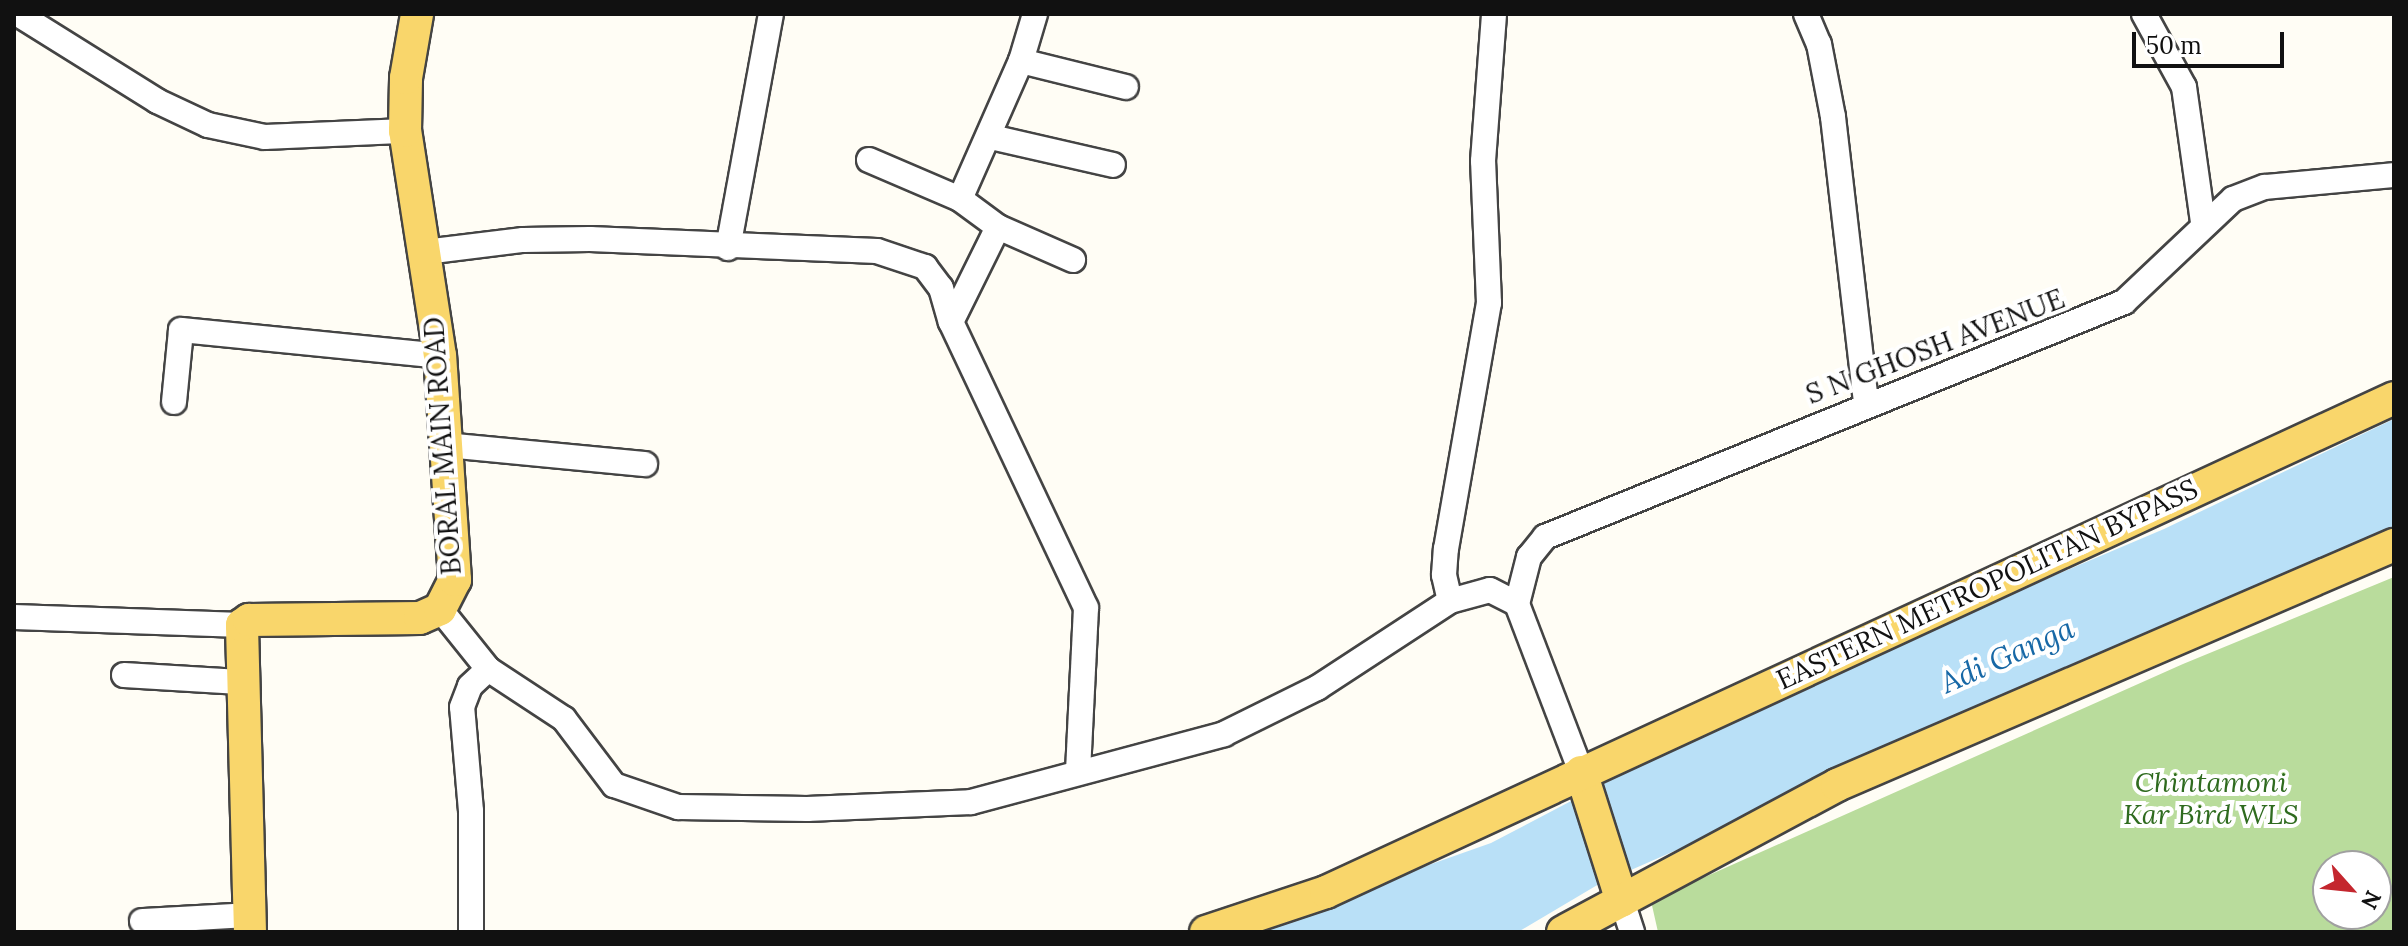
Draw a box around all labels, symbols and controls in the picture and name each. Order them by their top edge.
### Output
scale bar [2136,16,2288,66]
text: 50 m [2146,30,2202,61]
street label: S N GHOSH AVENUE [1801,281,2069,411]
street label: BORAL MAIN ROAD [416,316,468,576]
street label: EASTERN METROPOLITAN BYPASS [1771,471,2203,697]
water label: Adi Ganga [1935,610,2079,700]
park label: Chintamoni Kar Bird WLS [2123,765,2299,831]
north arrow [2312,850,2392,930]
text: N [2355,886,2388,914]

